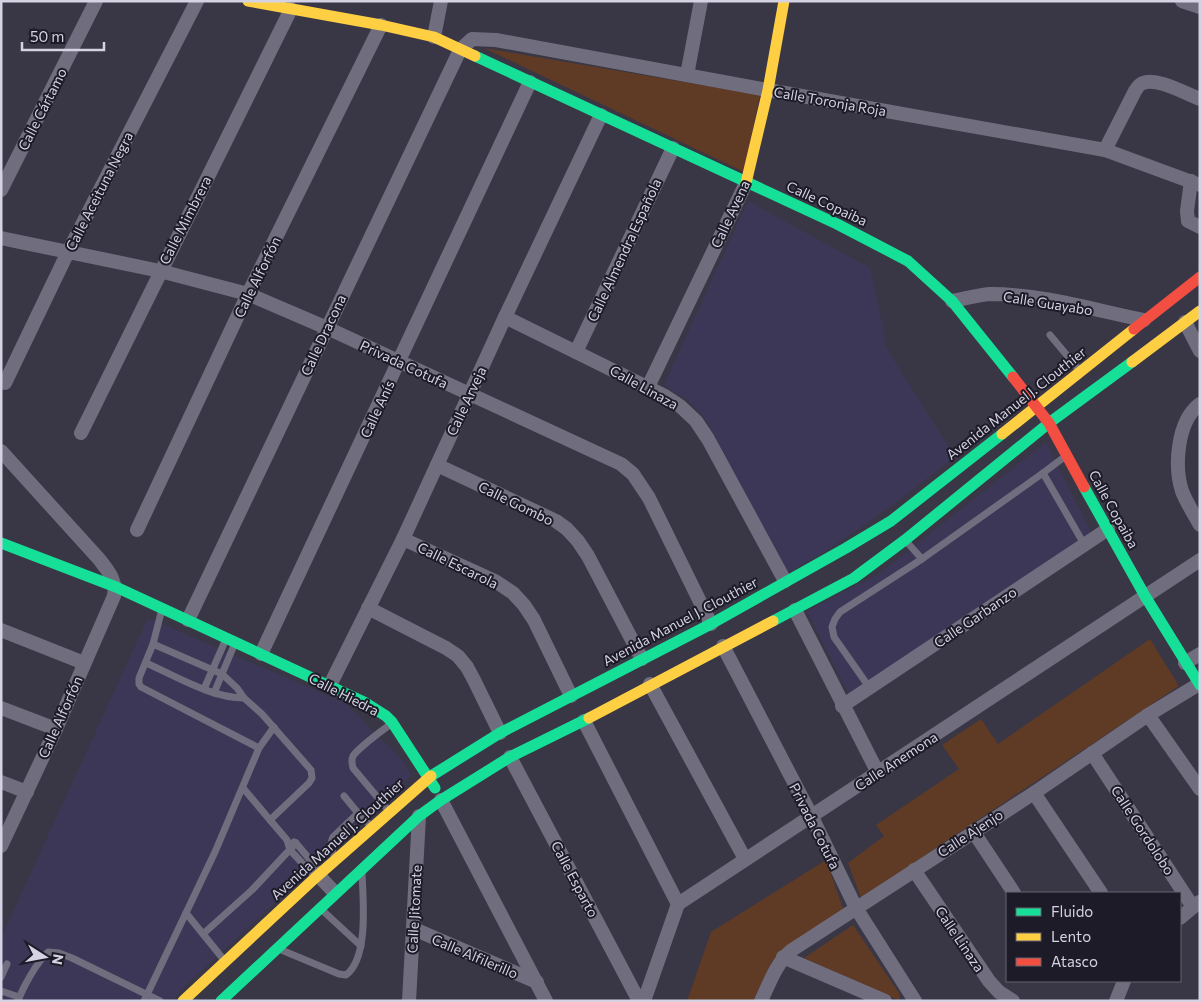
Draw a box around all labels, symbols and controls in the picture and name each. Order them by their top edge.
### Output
scale bar [22,20,105,52]
text: 50 m [30,27,64,45]
street label: Calle Cártamo [14,65,70,153]
street label: Calle Toronja Roja [772,83,888,119]
street label: Calle Aceituna Negra [62,129,136,253]
street label: Calle Mimbrera [155,173,215,267]
street label: Calle Almendra Española [583,176,665,324]
street label: Calle Avena [707,177,753,251]
street label: Calle Copaiba [784,177,870,229]
street label: Calle Alforfón [230,234,284,320]
street label: Calle Guayabo [1002,288,1094,318]
street label: Calle Dracona [297,292,349,378]
street label: Privada Cotufa [358,336,450,392]
street label: Avenida Manuel J. Clouthier [943,343,1090,463]
street label: Calle Linaza [607,361,681,413]
street label: Calle Arveja [443,364,489,438]
street label: Calle Anís [356,377,398,441]
street label: Calle Copaiba [1086,467,1142,551]
street label: Calle Gombo [476,477,556,529]
street label: Calle Escarola [415,538,501,592]
street label: Avenida Manuel J. Clouthier [600,573,761,669]
street label: Calle Garbanzo [930,583,1020,651]
street label: Calle Hiedra [306,669,382,719]
street label: Calle Alforfón [34,673,86,761]
street label: Calle Anemona [851,728,941,794]
street label: Avenida Manuel J. Clouthier [267,775,407,903]
street label: Privada Cotufa [786,780,844,872]
street label: Calle Gordolobo [1108,782,1178,878]
street label: Calle Ajenjo [934,806,1006,860]
street label: Calle Esparto [548,838,602,920]
street label: Calle Jitomate [403,864,425,954]
legend [1006,892,1181,982]
text: Fluido [1051,902,1093,920]
street label: Calle Linaza [932,903,988,975]
text: Lento [1051,927,1091,945]
street label: Calle Alfilerillo [429,930,521,982]
north arrow [20,932,70,982]
text: Atasco [1051,952,1098,970]
text: N [49,953,68,966]

